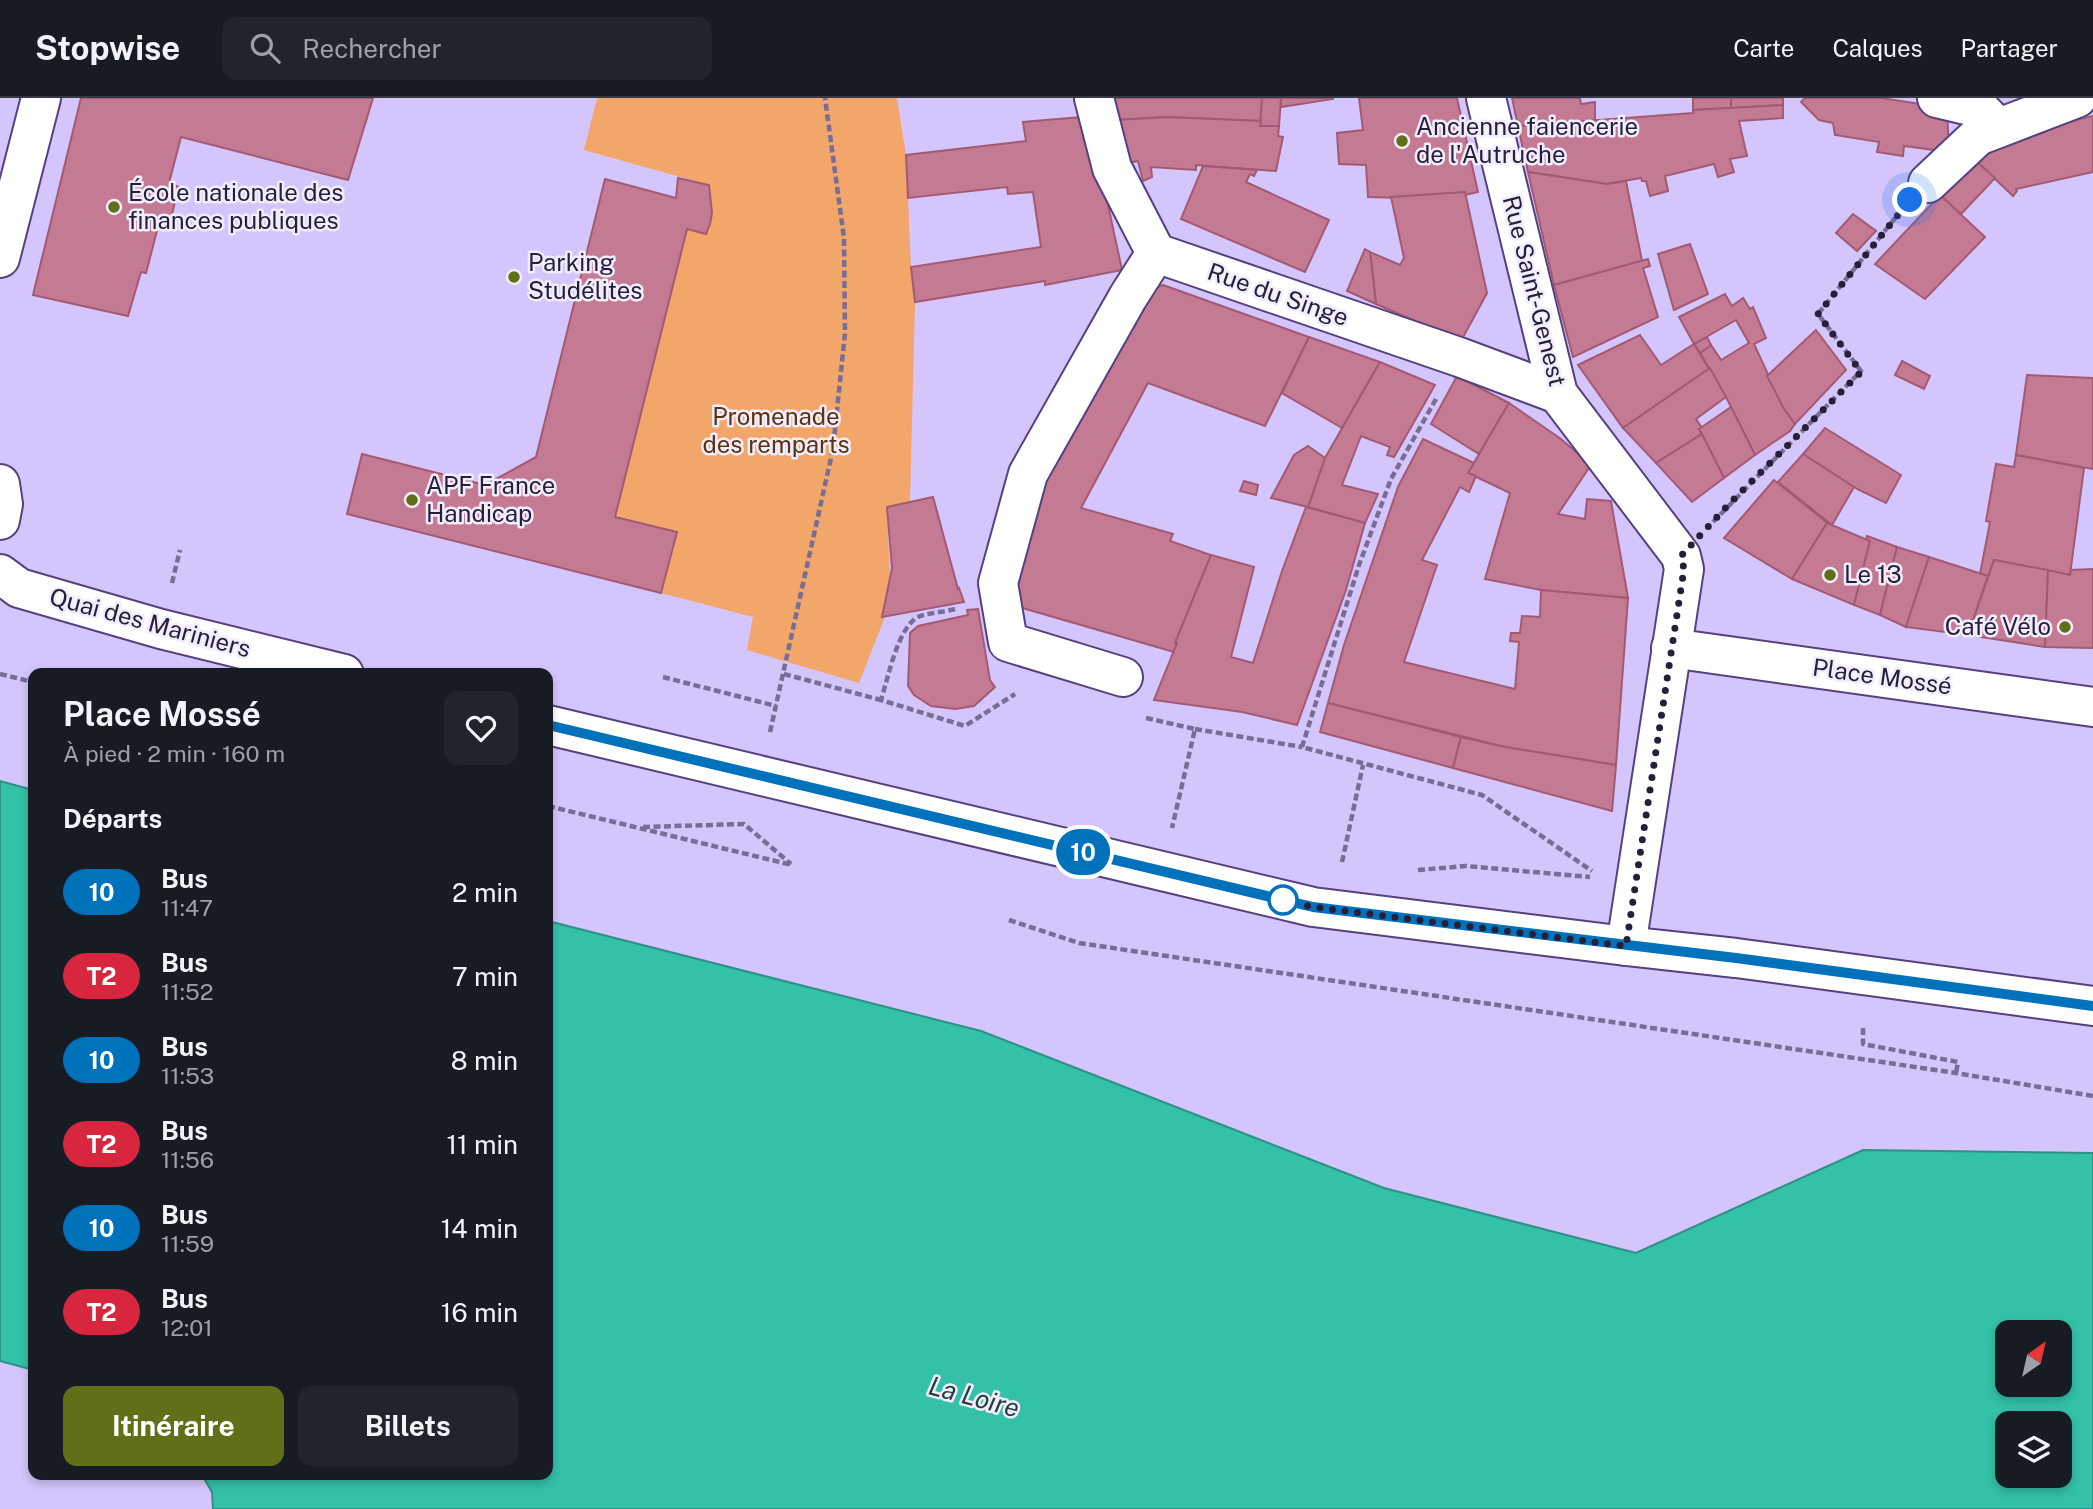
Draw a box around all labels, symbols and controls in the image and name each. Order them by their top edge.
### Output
search box [222,17,712,80]
text: Stopwise [35,29,180,67]
icon: search [246,29,284,67]
text: Rechercher [302,33,442,64]
text: Carte [1733,34,1794,62]
text: Calques [1832,34,1923,62]
text: Partager [1961,34,2058,62]
place label: Ancienne faiencerie de l'Autruche [1416,112,1638,168]
marker: Ancienne faiencerie de l'Autruche [1394,133,1410,149]
place label: École nationale des finances publiques [128,178,343,234]
your location [1892,182,1927,217]
street label: Rue Saint-Genest [1498,193,1572,389]
marker: École nationale des finances publiques [106,199,122,215]
place label: Parking Studélites [528,248,642,304]
street label: Rue du Singe [1204,257,1352,331]
marker: Parking Studélites [506,269,522,285]
park label: Promenade des remparts [702,402,850,458]
place label: APF France Handicap [426,471,555,527]
marker: APF France Handicap [404,492,420,508]
place label: Le 13 [1844,560,1902,588]
marker: Le 13 [1822,567,1838,583]
street label: Quai des Mariniers [47,582,254,662]
place label: Café Vélo [1945,612,2051,640]
marker: Café Vélo [2057,619,2073,635]
street label: Place Mossé [1811,652,1954,700]
button: heart [444,691,518,765]
text: Place Mossé [63,695,261,733]
text: À pied · 2 min · 160 m [63,740,285,767]
text: Départs [63,803,162,834]
line badge: 10 [1052,829,1114,875]
text: 10 [1070,838,1096,866]
text: Bus [161,863,208,894]
text: 2 min [452,877,518,908]
text: 10 [89,878,114,906]
unlabelled marker [1268,885,1298,915]
text: 11:47 [161,894,213,921]
text: Bus [161,947,208,978]
text: 7 min [452,961,518,992]
text: T2 [86,962,117,990]
text: 11:52 [161,978,213,1005]
text: Bus [161,1031,208,1062]
text: 8 min [451,1045,518,1076]
text: 10 [89,1046,114,1074]
text: 11:53 [161,1062,214,1089]
text: Bus [161,1115,208,1146]
text: 11 min [446,1129,518,1160]
text: T2 [86,1130,117,1158]
text: 11:56 [161,1146,214,1173]
text: Bus [161,1199,208,1230]
text: 14 min [441,1213,518,1244]
text: 10 [89,1214,114,1242]
text: 11:59 [161,1230,214,1257]
text: Bus [161,1283,208,1314]
text: 16 min [441,1297,518,1328]
text: T2 [86,1298,117,1326]
text: 12:01 [161,1314,213,1341]
north arrow [1995,1320,2072,1396]
map controls [1995,1320,2072,1488]
water label: La Loire [925,1370,1023,1423]
button: Itinéraire [63,1386,284,1466]
button: Billets [298,1386,518,1466]
button: layers [1995,1411,2072,1488]

